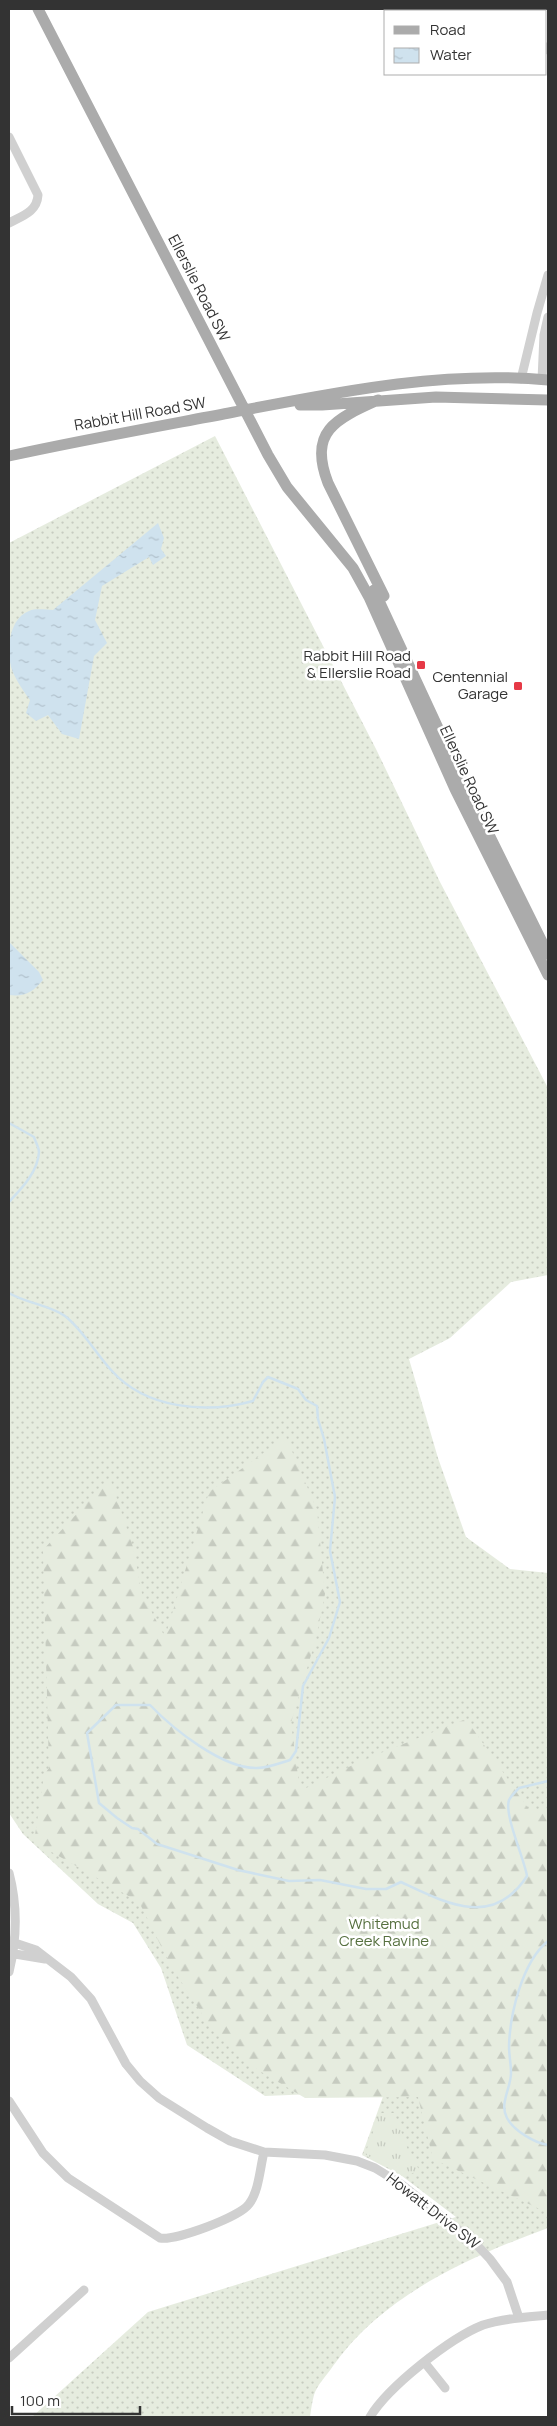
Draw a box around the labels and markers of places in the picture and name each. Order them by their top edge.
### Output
place label: Rabbit Hill Road & Ellerslie Road [304,645,411,683]
marker: Rabbit Hill Road & Ellerslie Road [415,659,427,671]
place label: Centennial Garage [432,666,508,704]
marker: Centennial Garage [512,680,524,692]

